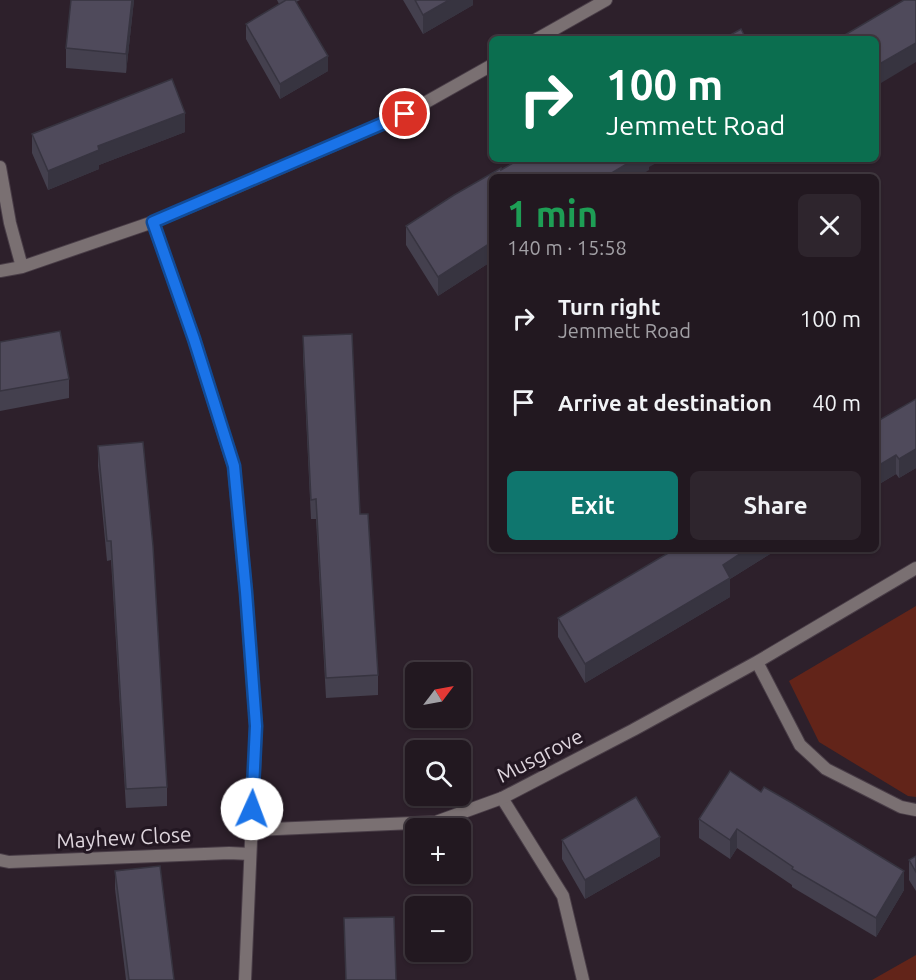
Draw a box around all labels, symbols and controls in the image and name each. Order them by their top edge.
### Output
icon: right [507,60,585,138]
text: 100 m [606,61,723,108]
pin [379,88,430,139]
icon: arrive [388,97,421,130]
text: Jemmett Road [606,110,785,140]
text: 1 min [507,193,598,234]
button: close [798,194,861,257]
text: 140 m · 15:58 [507,236,627,259]
text: Turn right [558,294,660,319]
icon: right [507,302,540,335]
text: 100 m [800,306,861,331]
text: Jemmett Road [558,319,691,342]
icon: arrive [507,386,540,419]
text: Arrive at destination [558,390,772,415]
text: 40 m [812,390,861,415]
button: Exit [507,471,678,540]
button: Share [690,471,861,540]
north arrow [405,662,471,728]
map controls [405,662,471,962]
street label: Musgrove [492,723,587,787]
button: search [405,740,471,806]
position arrow [220,777,284,841]
button: + [405,818,471,884]
street label: Mayhew Close [56,821,192,853]
button: − [405,896,471,962]

